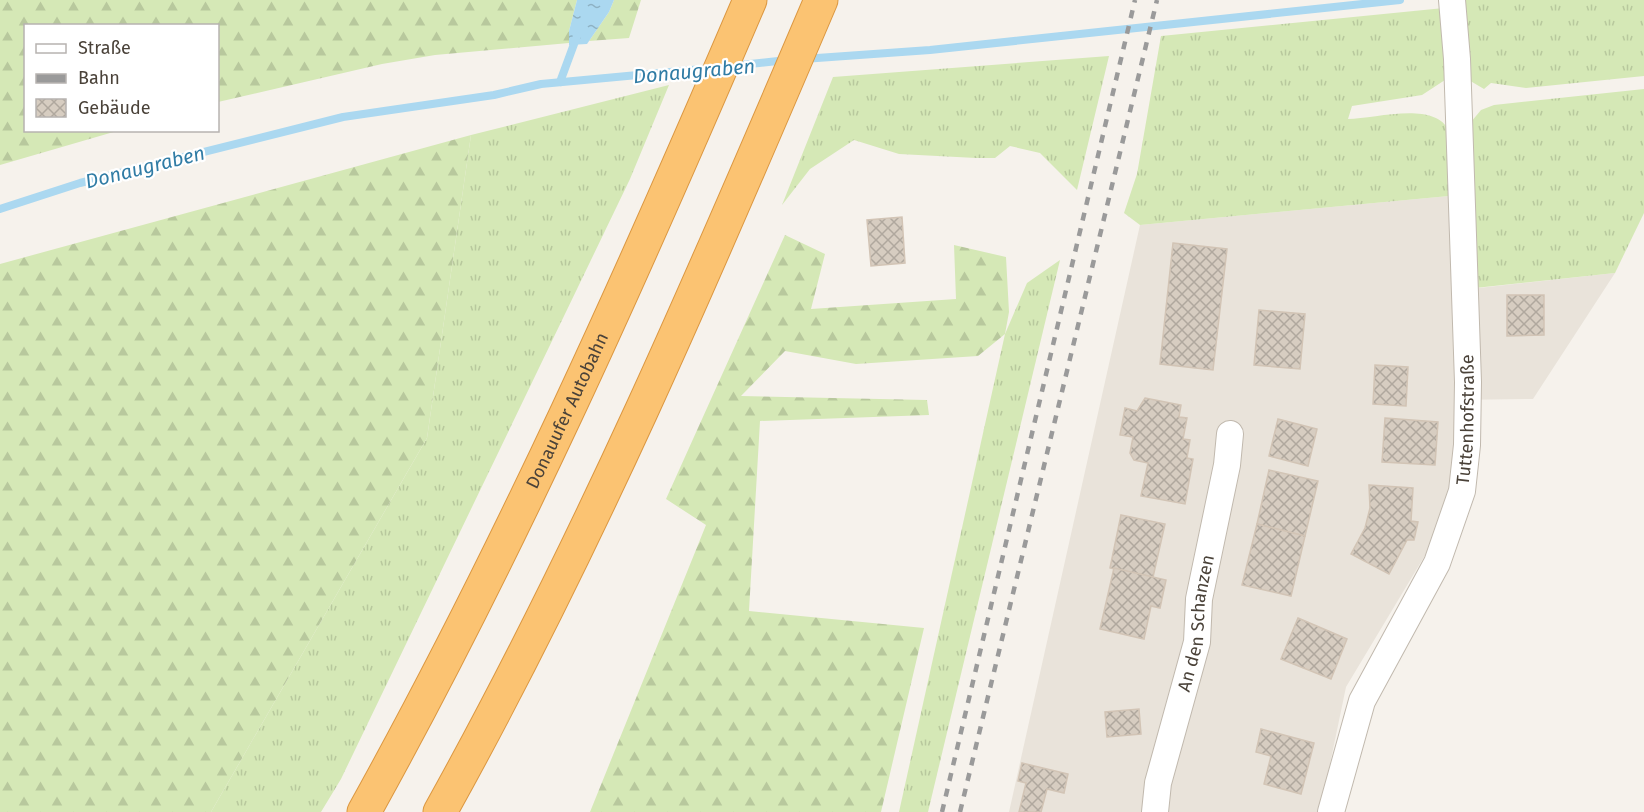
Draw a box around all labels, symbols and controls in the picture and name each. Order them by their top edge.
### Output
legend [24,24,219,132]
text: Straße [78,37,131,59]
water label: Donaugraben [632,54,756,88]
text: Bahn [78,67,120,89]
text: Gebäude [78,97,151,119]
water label: Donaugraben [83,141,207,193]
street label: Donauufer Autobahn [521,329,613,492]
street label: Tuttenhofstraße [1452,354,1479,486]
street label: An den Schanzen [1173,553,1219,694]

